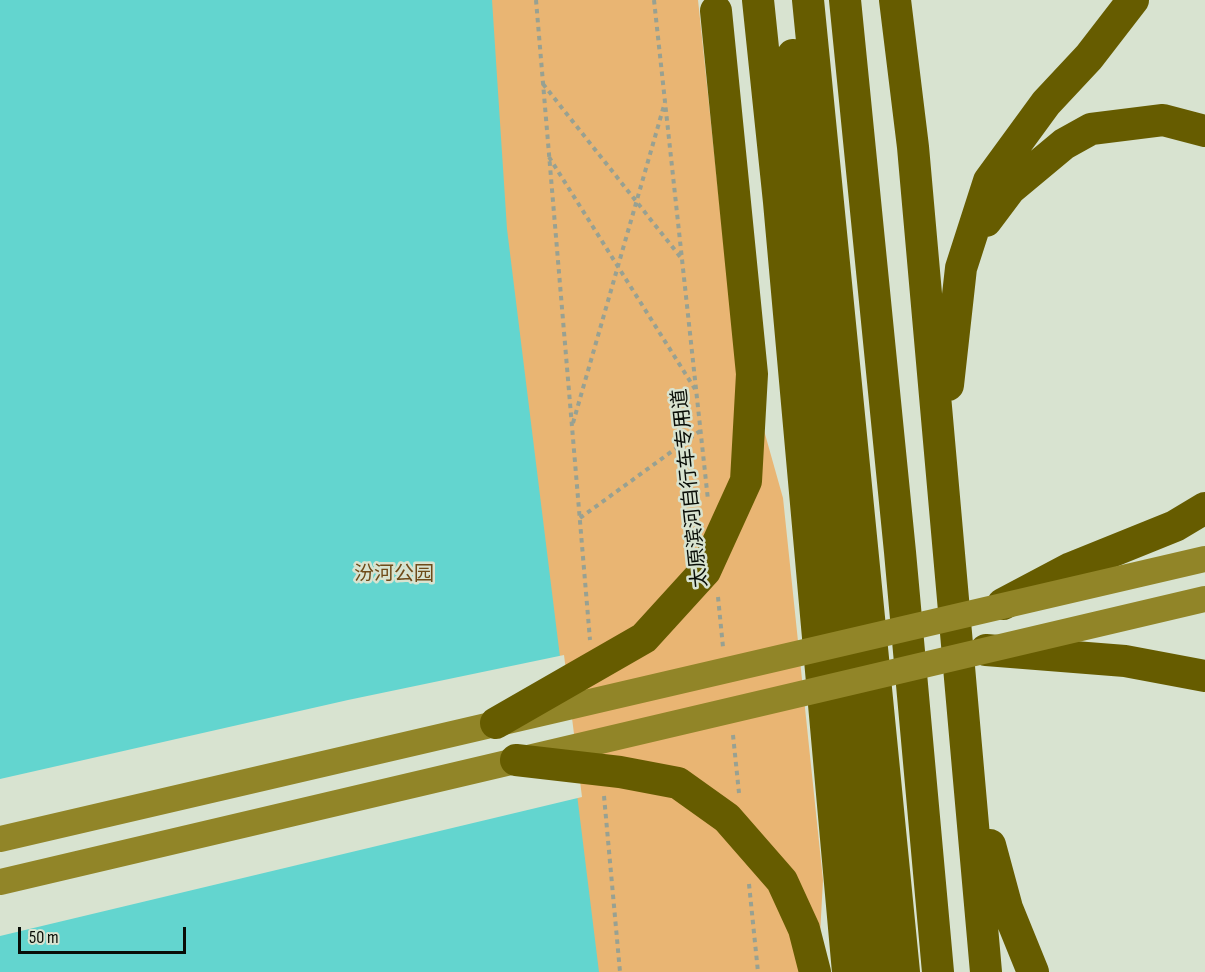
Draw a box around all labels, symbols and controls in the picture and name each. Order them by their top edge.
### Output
street label: 太原滨河自行车专用道 [669,387,713,589]
park label: 汾河公园 [354,563,434,587]
scale bar [21,915,189,953]
text: 50 m [29,927,59,948]

